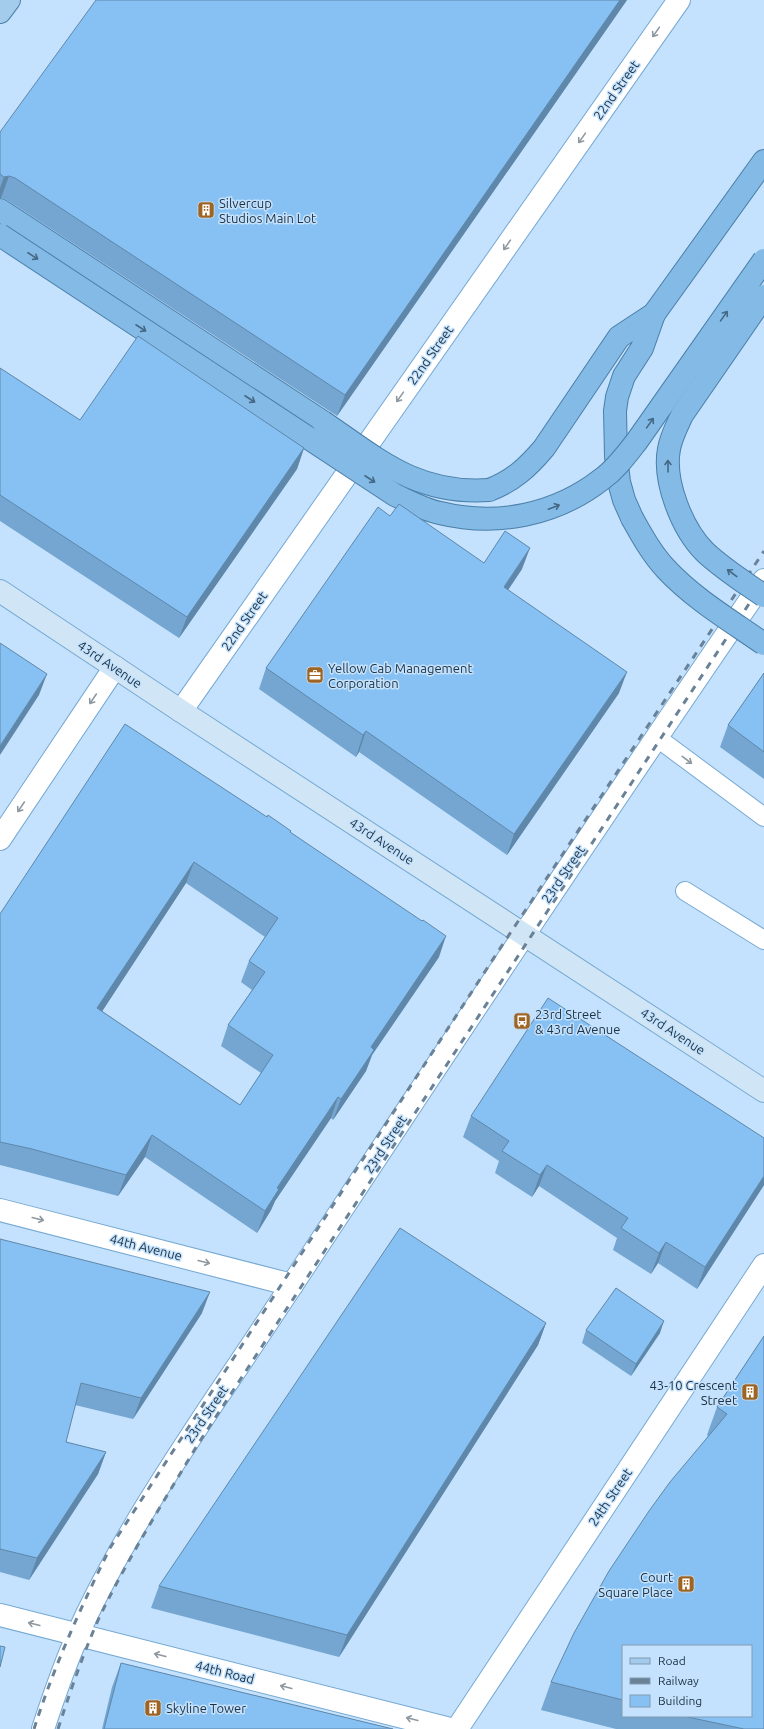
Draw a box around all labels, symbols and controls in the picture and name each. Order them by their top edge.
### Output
one-way arrow [652,26,660,37]
street label: 22nd Street [590,58,642,122]
one-way arrow [578,133,586,144]
place label: Silvercup Studios Main Lot [219,196,316,225]
building icon: Silvercup Studios Main Lot [196,200,216,220]
one-way arrow [503,239,511,250]
one-way arrow [27,252,38,261]
one-way arrow [720,311,728,322]
street label: 22nd Street [404,323,456,387]
one-way arrow [135,324,146,332]
one-way arrow [396,392,404,403]
one-way arrow [244,396,256,404]
one-way arrow [646,418,654,429]
one-way arrow [664,460,672,473]
one-way arrow [364,475,376,483]
one-way arrow [547,503,559,510]
one-way arrow [727,569,738,577]
street label: 22nd Street [218,589,270,653]
street label: 43rd Avenue [75,638,145,690]
place label: Yellow Cab Management Corporation [328,661,473,690]
office icon: Yellow Cab Management Corporation [305,665,325,685]
one-way arrow [89,693,97,704]
one-way arrow [681,756,692,765]
one-way arrow [17,802,25,813]
street label: 43rd Avenue [347,815,417,867]
street label: 23rd Street [539,843,587,905]
street label: 43rd Avenue [638,1005,708,1057]
place label: 23rd Street & 43rd Avenue [535,1007,620,1036]
bus stop icon: 23rd Street & 43rd Avenue [512,1011,532,1031]
street label: 23rd Street [361,1112,409,1176]
one-way arrow [31,1216,44,1224]
street label: 44th Avenue [108,1231,184,1263]
one-way arrow [198,1259,211,1266]
place label: 43-10 Crescent Street [650,1378,737,1407]
building icon: 43-10 Crescent Street [740,1382,760,1402]
street label: 23rd Street [182,1383,230,1445]
street label: 24th Street [586,1466,634,1528]
place label: Court Square Place [598,1570,673,1599]
building icon: Court Square Place [676,1574,696,1594]
one-way arrow [28,1620,41,1627]
legend [622,1645,752,1717]
one-way arrow [154,1651,167,1659]
text: Road [658,1654,686,1667]
street label: 44th Road [194,1658,256,1686]
text: Railway [658,1674,699,1687]
one-way arrow [280,1683,293,1691]
text: Building [658,1694,702,1707]
building icon: Skyline Tower [143,1698,163,1718]
place label: Skyline Tower [166,1701,246,1715]
one-way arrow [406,1715,419,1723]

